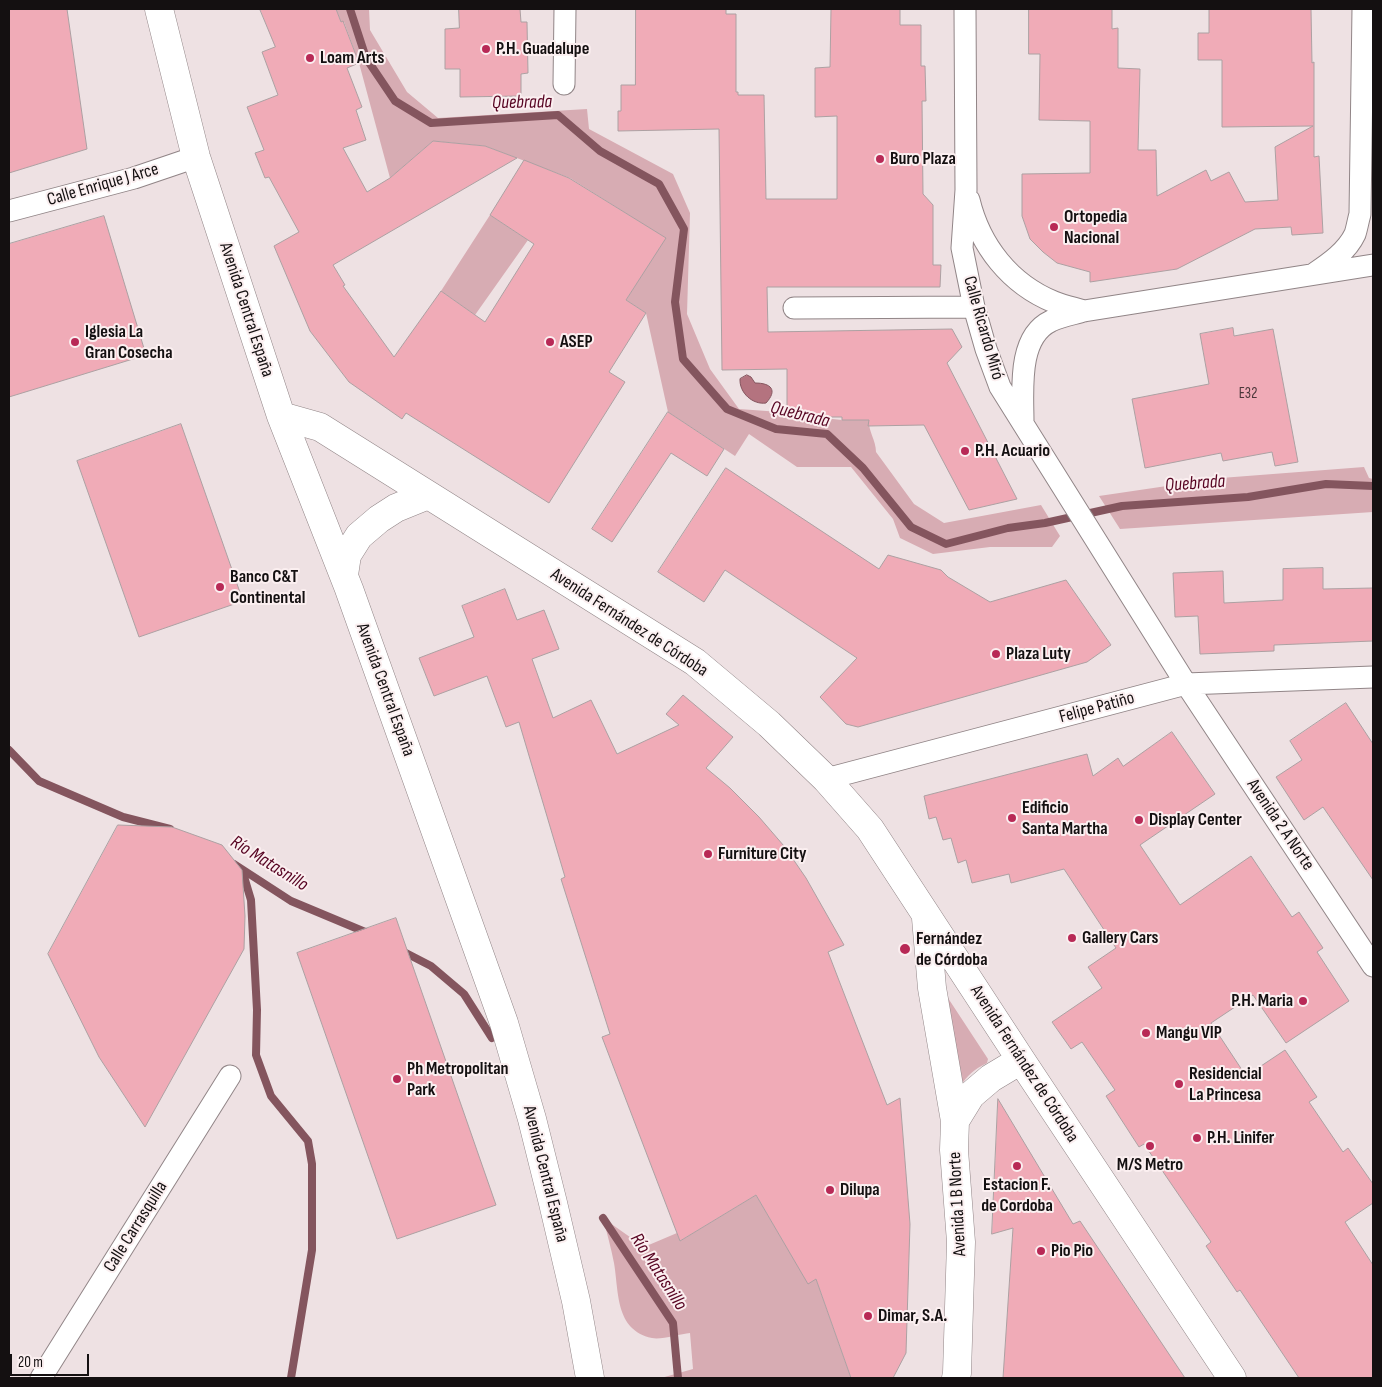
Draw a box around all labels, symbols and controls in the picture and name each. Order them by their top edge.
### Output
place label: P.H. Guadalupe [496,38,589,60]
marker: P.H. Guadalupe [480,43,492,55]
place label: Loam Arts [320,47,384,69]
marker: Loam Arts [304,52,316,64]
water label: Quebrada [492,91,552,115]
place label: Buro Plaza [890,148,956,170]
marker: Buro Plaza [874,153,886,165]
street label: Calle Enrique J Arce [45,159,161,211]
place label: Ortopedia Nacional [1064,206,1127,248]
marker: Ortopedia Nacional [1048,221,1060,233]
street label: Avenida Central España [214,240,278,380]
street label: Calle Ricardo Miró [958,274,1008,382]
place label: Iglesia La Gran Cosecha [85,321,172,364]
place label: ASEP [560,331,593,353]
marker: Iglesia La Gran Cosecha [69,336,81,348]
marker: ASEP [544,336,556,348]
house number: E32 [1239,385,1257,403]
water label: Quebrada [768,397,832,433]
place label: P.H. Acuario [975,440,1050,462]
marker: P.H. Acuario [959,445,971,457]
water label: Quebrada [1164,471,1226,497]
street label: Avenida Fernández de Córdoba [546,564,712,682]
place label: Banco C&T Continental [230,566,305,608]
marker: Banco C&T Continental [214,581,226,593]
street label: Avenida Central España [351,621,419,759]
place label: Plaza Luty [1006,643,1071,665]
marker: Plaza Luty [990,648,1002,660]
street label: Felipe Patiño [1057,688,1137,728]
street label: Avenida 2 A Norte [1242,775,1318,875]
place label: Edificio Santa Martha [1022,797,1108,840]
place label: Display Center [1149,809,1242,831]
marker: Edificio Santa Martha [1006,812,1018,824]
marker: Display Center [1133,814,1145,826]
water label: Río Matasnillo [226,831,312,897]
place label: Furniture City [718,843,807,865]
marker: Furniture City [702,848,714,860]
place label: Gallery Cars [1082,927,1159,949]
place label: Fernández de Córdoba [916,928,988,971]
marker: Gallery Cars [1066,932,1078,944]
marker: Fernández de Córdoba [898,942,912,956]
street label: Avenida Fernández de Córdoba [965,981,1083,1147]
place label: P.H. Maria [1231,990,1293,1012]
marker: P.H. Maria [1297,995,1309,1007]
place label: Mangu VIP [1156,1022,1222,1044]
marker: Mangu VIP [1140,1027,1152,1039]
place label: Ph Metropolitan Park [407,1058,509,1100]
place label: Residencial La Princesa [1189,1063,1262,1106]
marker: Ph Metropolitan Park [391,1073,403,1085]
marker: Residencial La Princesa [1173,1078,1185,1090]
street label: Avenida Central España [518,1104,572,1244]
place label: P.H. Linifer [1207,1127,1274,1149]
marker: P.H. Linifer [1191,1132,1203,1144]
marker: M/S Metro [1144,1140,1156,1152]
street label: Avenida 1 B Norte [944,1151,972,1257]
place label: M/S Metro [1117,1154,1183,1176]
marker: Estacion F. de Cordoba [1011,1160,1023,1172]
place label: Estacion F. de Cordoba [981,1174,1053,1216]
street label: Calle Carrasquilla [100,1178,172,1276]
place label: Dilupa [840,1179,880,1201]
marker: Dilupa [824,1184,836,1196]
water label: Río Matasnillo [625,1229,691,1315]
place label: Pio Pio [1051,1240,1093,1262]
marker: Pio Pio [1035,1245,1047,1257]
place label: Dimar, S.A. [878,1305,947,1327]
marker: Dimar, S.A. [862,1310,874,1322]
scale bar [12,1344,91,1376]
text: 20 m [18,1353,43,1372]

